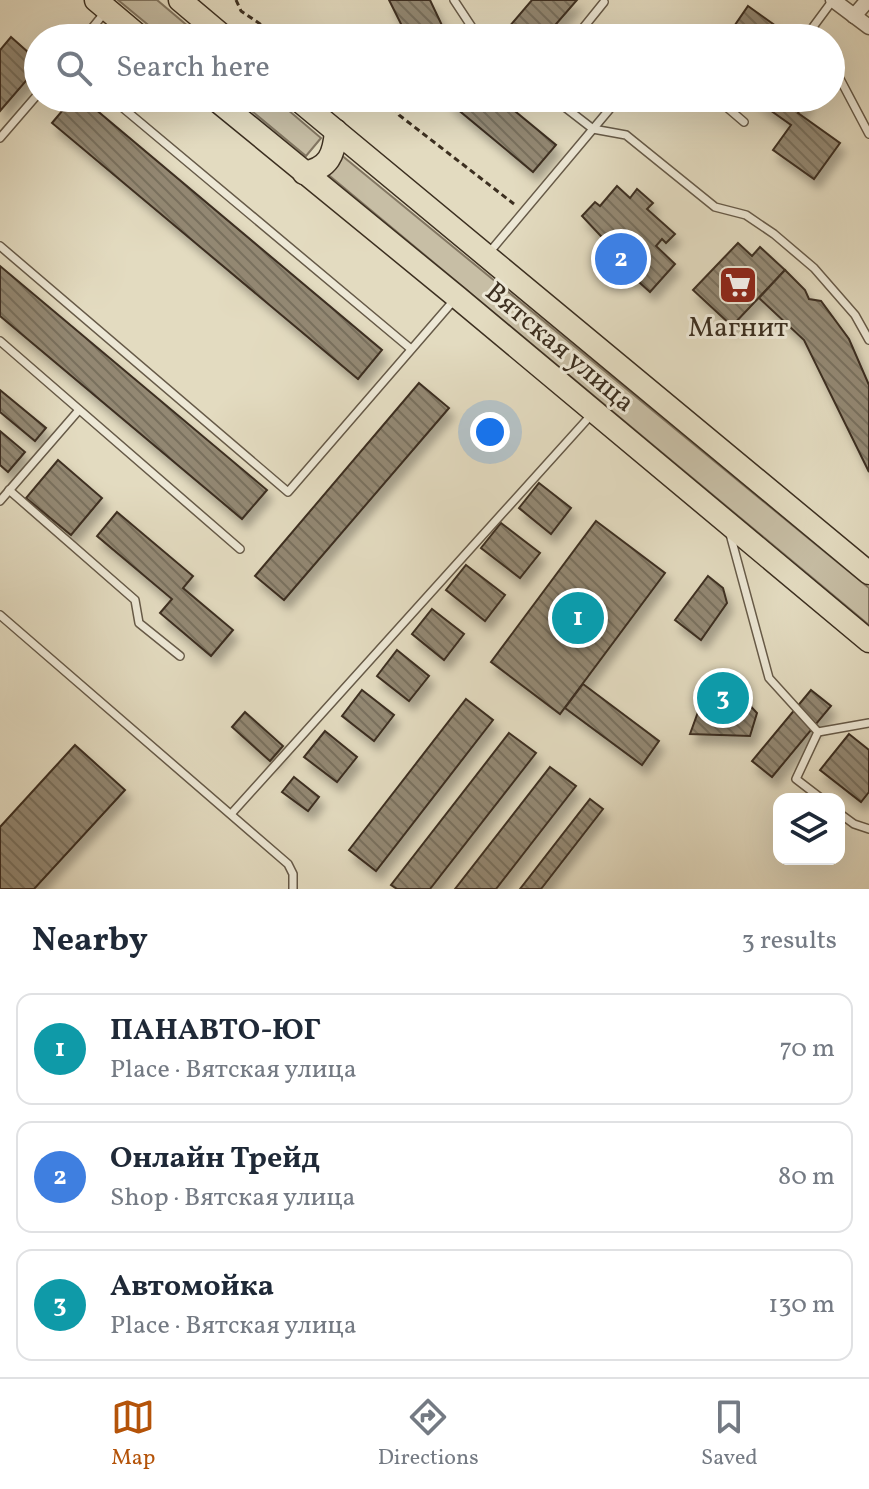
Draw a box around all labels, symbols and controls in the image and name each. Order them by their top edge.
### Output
search box [24,24,845,112]
icon: search [52,46,96,90]
text: Search here [116,47,270,89]
pin: 2 [595,229,647,289]
supermarket icon: Магнит [717,264,759,306]
street label: Вятская улица [476,274,643,422]
place label: Магнит [688,309,788,348]
your location [470,412,510,452]
pin: 1 [552,588,604,648]
pin: 3 [697,668,749,728]
map controls [773,793,845,865]
button: layers [773,793,845,865]
text: Nearby [32,918,148,965]
text: 3 results [741,923,837,959]
text: ПАНАВТО-ЮГ [110,1010,321,1052]
text: 1 [55,1031,65,1067]
text: 70 m [780,1031,835,1067]
text: Place · Вятская улица [110,1052,357,1088]
text: Онлайн Трейд [110,1138,320,1180]
text: 2 [53,1159,67,1195]
text: 80 m [778,1159,835,1195]
text: Shop · Вятская улица [110,1180,356,1216]
text: Автомойка [110,1266,274,1308]
text: 3 [53,1287,67,1323]
text: 130 m [768,1287,835,1323]
text: Place · Вятская улица [110,1308,357,1344]
tab: Map [111,1395,155,1474]
tab: Directions [378,1395,479,1474]
tab: Saved [701,1395,758,1474]

